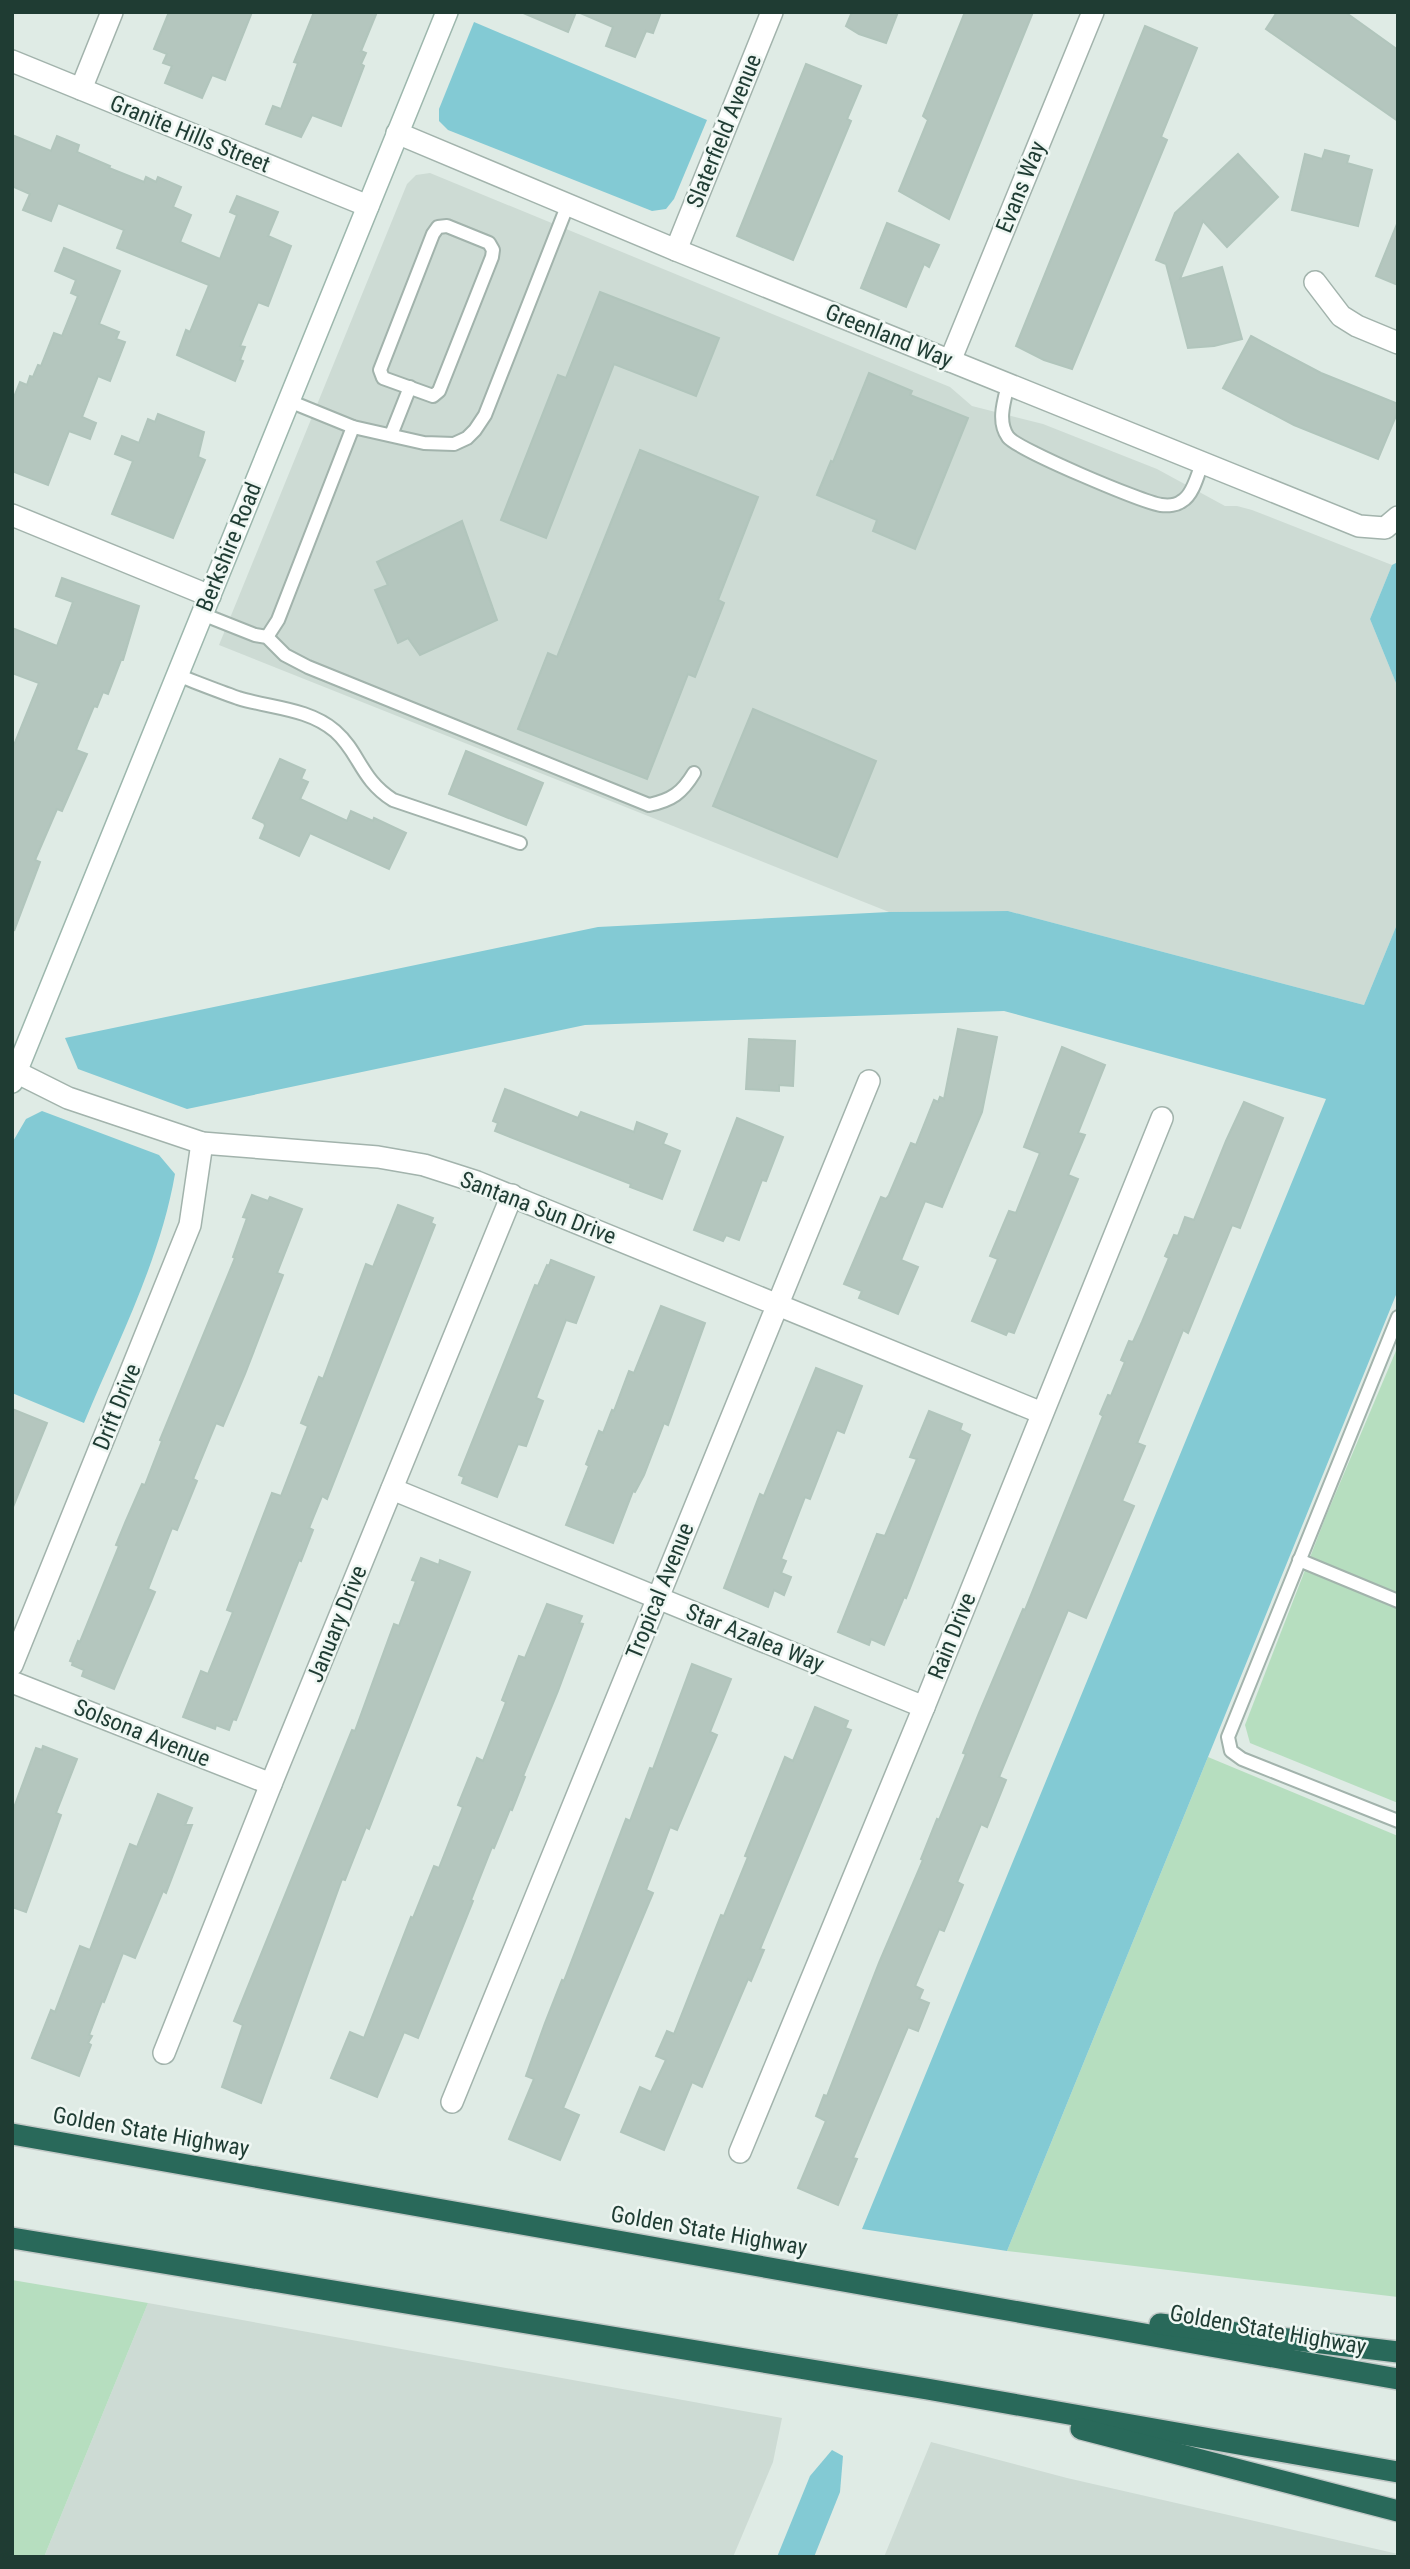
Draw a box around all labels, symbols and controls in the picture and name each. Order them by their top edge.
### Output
street label: Slaterfield Avenue [681,50,767,212]
street label: Granite Hills Street [106,90,274,178]
street label: Evans Way [990,137,1052,237]
street label: Greenland Way [821,298,957,374]
street label: Berkshire Road [191,479,267,615]
street label: Santana Sun Drive [456,1166,620,1250]
street label: Drift Drive [87,1360,147,1454]
street label: Tropical Avenue [620,1519,700,1663]
street label: January Drive [301,1562,373,1686]
street label: Rain Drive [922,1589,982,1683]
street label: Star Azalea Way [682,1598,828,1678]
street label: Solsona Avenue [70,1693,214,1773]
street label: Golden State Highway [51,2101,252,2163]
street label: Golden State Highway [609,2200,810,2262]
street label: Golden State Highway [1168,2299,1369,2361]

